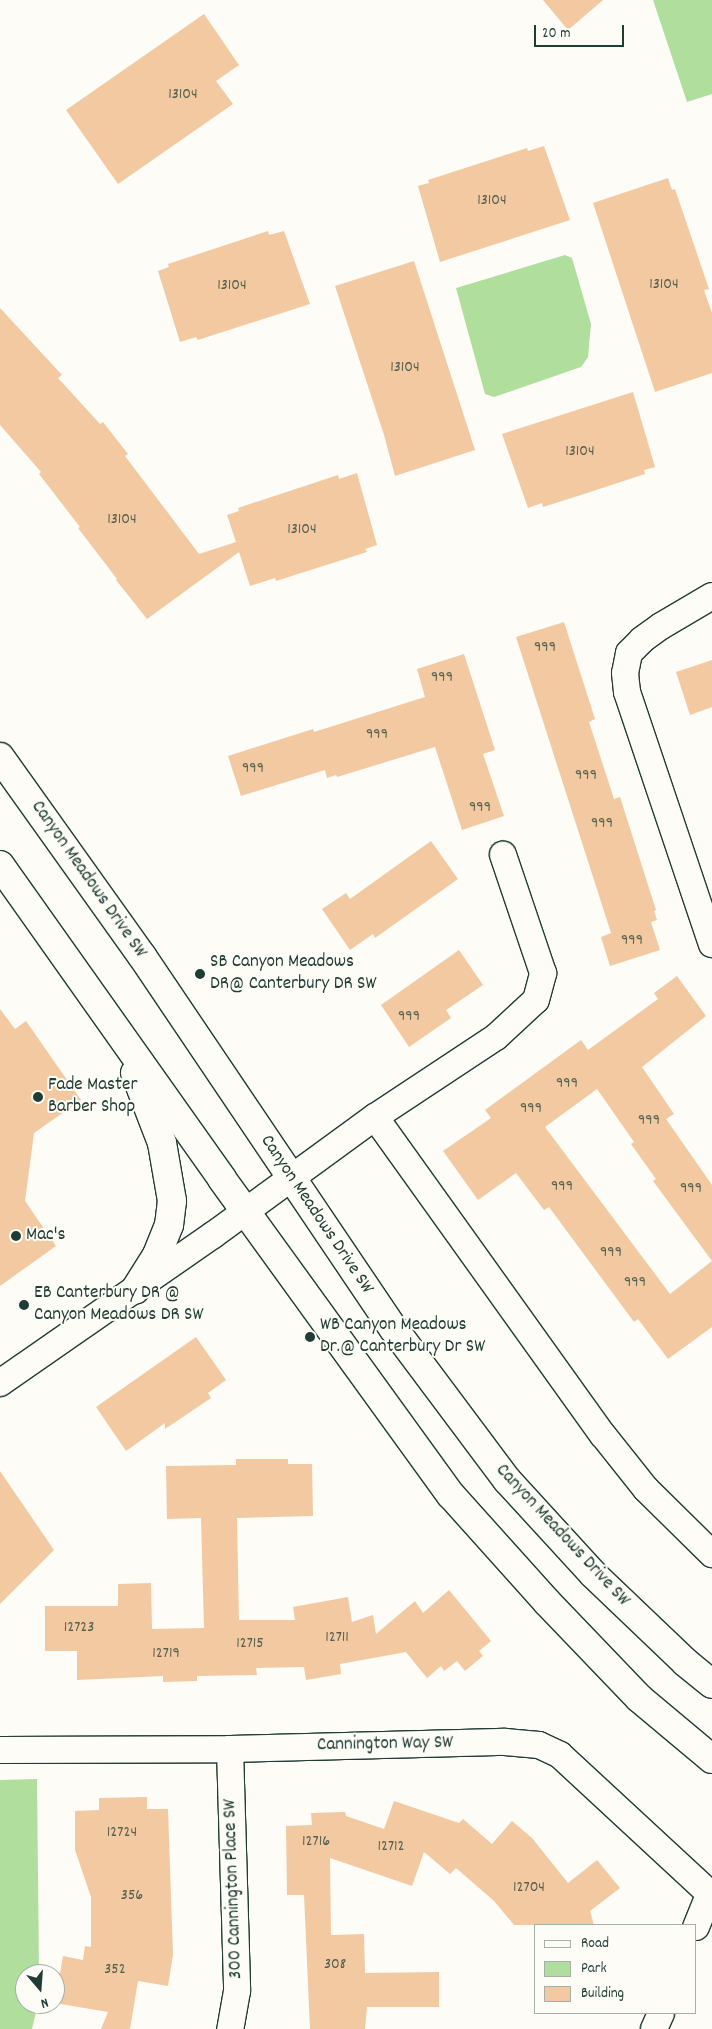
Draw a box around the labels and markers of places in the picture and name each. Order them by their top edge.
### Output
place label: SB Canyon Meadows DR@ Canterbury DR SW [210,952,376,996]
marker: SB Canyon Meadows DR@ Canterbury DR SW [194,968,206,980]
place label: Fade Master Barber Shop [48,1075,137,1119]
marker: Fade Master Barber Shop [32,1091,44,1103]
place label: Mac's [26,1225,65,1247]
marker: Mac's [10,1230,22,1242]
place label: EB Canterbury DR @ Canyon Meadows DR SW [34,1283,203,1327]
marker: EB Canterbury DR @ Canyon Meadows DR SW [18,1299,30,1311]
place label: WB Canyon Meadows Dr.@ Canterbury Dr SW [320,1315,485,1359]
marker: WB Canyon Meadows Dr.@ Canterbury Dr SW [304,1331,316,1343]

